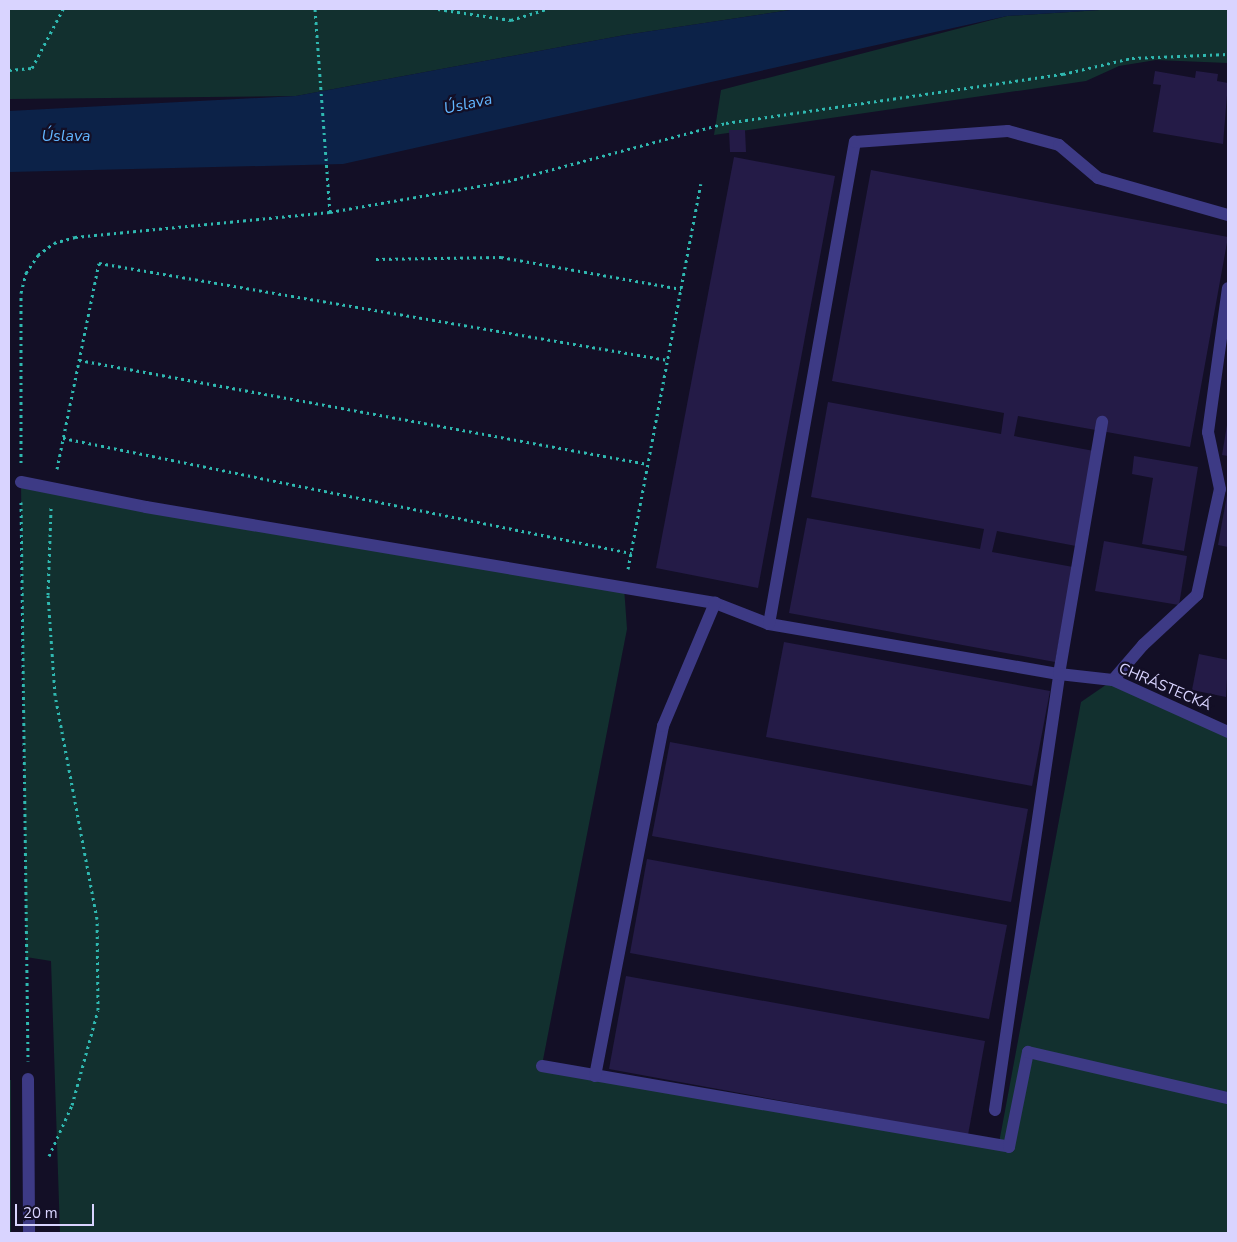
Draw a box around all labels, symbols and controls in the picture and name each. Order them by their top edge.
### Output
water label: Úslava [442,90,494,118]
water label: Úslava [41,126,91,146]
street label: CHRÁSTECKÁ [1116,659,1214,715]
scale bar [18,1194,96,1226]
text: 20 m [23,1203,58,1223]

